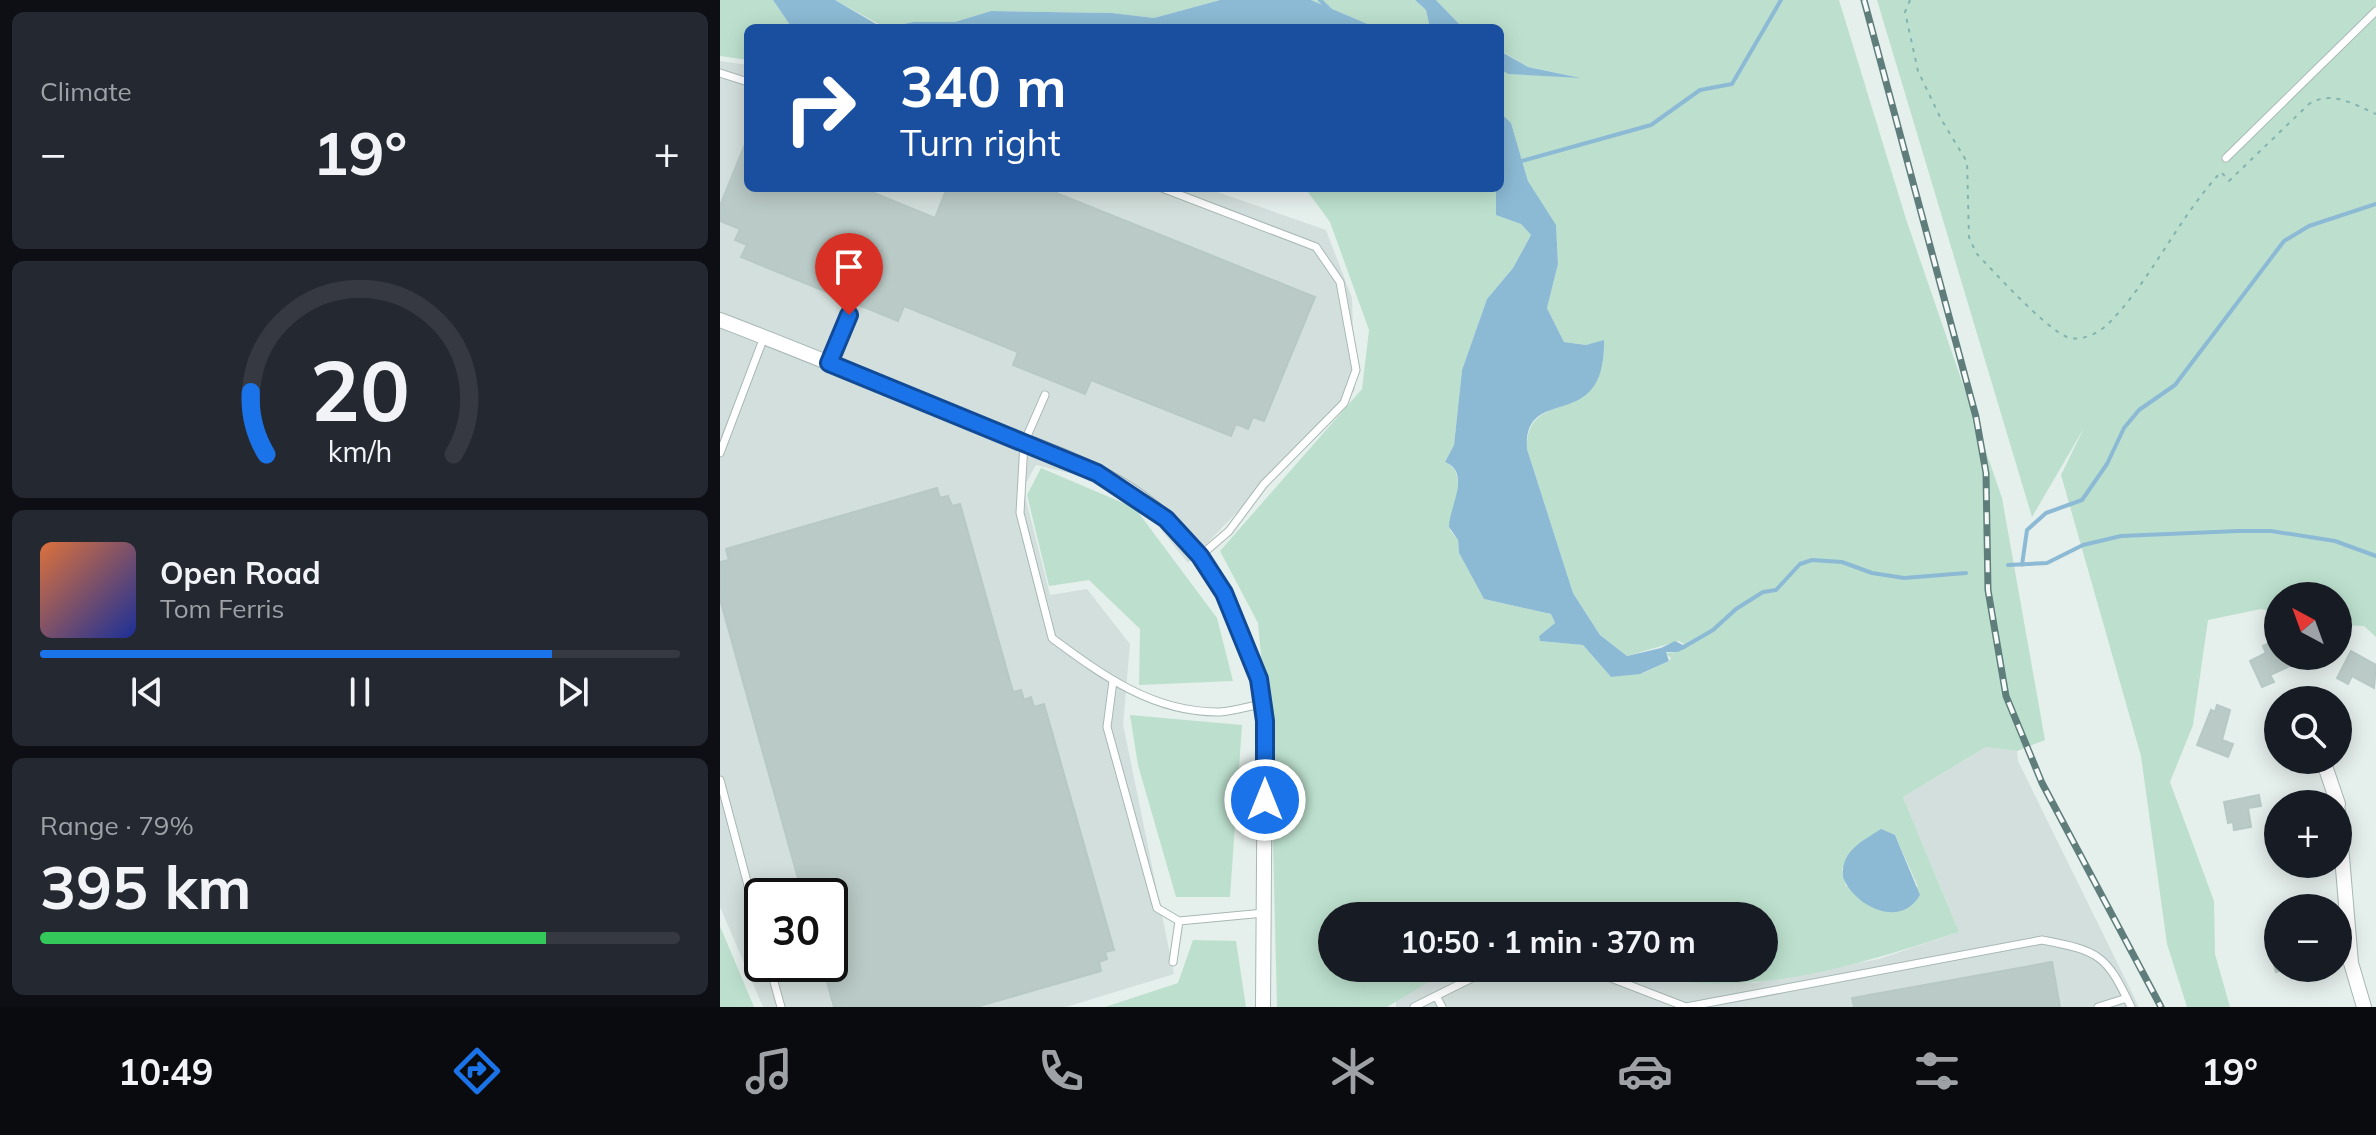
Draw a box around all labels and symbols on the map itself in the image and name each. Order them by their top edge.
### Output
pin [815,233,883,315]
north arrow [2264,582,2352,670]
position arrow [1223,758,1307,842]
speed limit sign: 30 [744,878,848,982]

